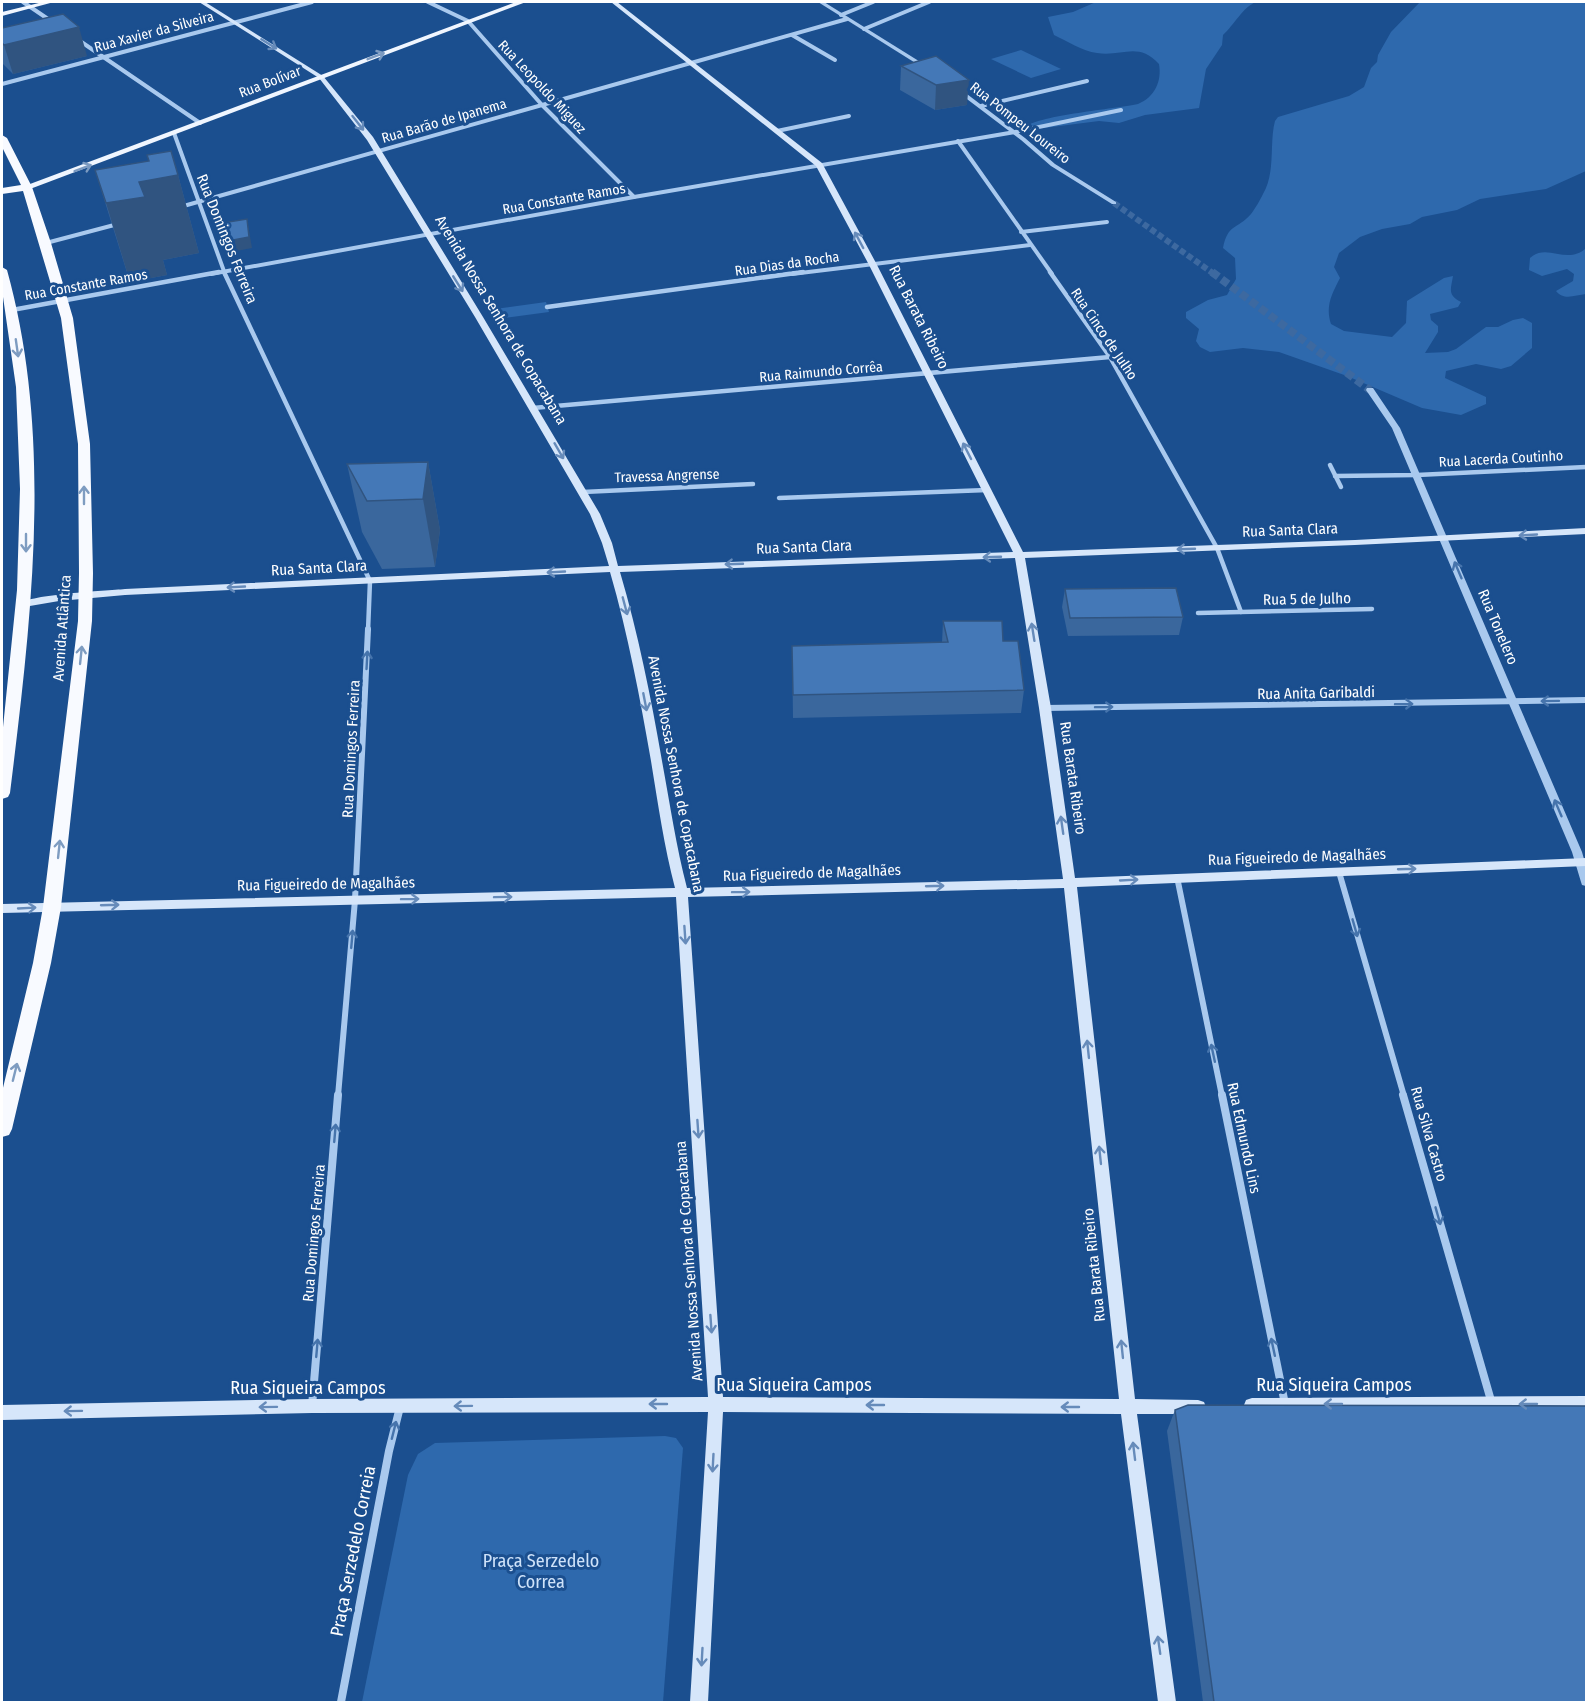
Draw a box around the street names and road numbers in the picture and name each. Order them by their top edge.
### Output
street label: Rua Xavier da Silveira [92,8,216,56]
street label: Rua Leopoldo Miguez [494,37,590,138]
street label: Rua Bolívar [237,62,304,102]
street label: Rua Pompeu Loureiro [967,79,1073,167]
street label: Rua Barão de Ipanema [380,95,509,147]
street label: Rua Domingos Ferreira [193,172,261,306]
street label: Rua Constante Ramos [501,180,627,218]
street label: Avenida Nossa Senhora de Copacabana [431,212,571,428]
street label: Rua Dias da Rocha [734,248,841,280]
street label: Rua Barata Ribeiro [885,262,953,372]
street label: Rua Constante Ramos [23,266,149,304]
street label: Rua Cinco de Julho [1067,285,1141,383]
street label: Rua Raimundo Corrêa [759,358,884,386]
street label: Rua Lacerda Coutinho [1438,447,1564,471]
street label: Travessa Angrense [614,466,720,486]
street label: Rua Santa Clara [1242,519,1338,541]
street label: Rua Santa Clara [756,536,852,558]
street label: Rua Santa Clara [271,556,367,580]
street label: Avenida Atlântica [49,574,75,682]
street label: Rua Tonelero [1474,587,1522,668]
street label: Rua 5 de Julho [1263,589,1351,609]
street label: Avenida Nossa Senhora de Copacabana [644,654,708,894]
street label: Rua Domingos Ferreira [338,680,364,818]
street label: Rua Anita Garibaldi [1257,683,1375,703]
street label: Rua Barata Ribeiro [1056,720,1090,836]
street label: Rua Figueiredo de Magalhães [1208,845,1386,869]
street label: Rua Figueiredo de Magalhães [723,861,901,885]
street label: Rua Figueiredo de Magalhães [237,873,415,895]
street label: Rua Edmundo Lins [1223,1081,1265,1195]
street label: Rua Silva Castro [1407,1084,1451,1184]
street label: Avenida Nossa Senhora de Copacabana [672,1140,706,1382]
street label: Rua Domingos Ferreira [299,1163,329,1303]
street label: Rua Barata Ribeiro [1079,1207,1109,1323]
street label: Rua Siqueira Campos [716,1374,872,1396]
street label: Rua Siqueira Campos [1256,1374,1412,1396]
street label: Rua Siqueira Campos [230,1377,386,1399]
street label: Praça Serzedelo Correia [326,1464,380,1638]

